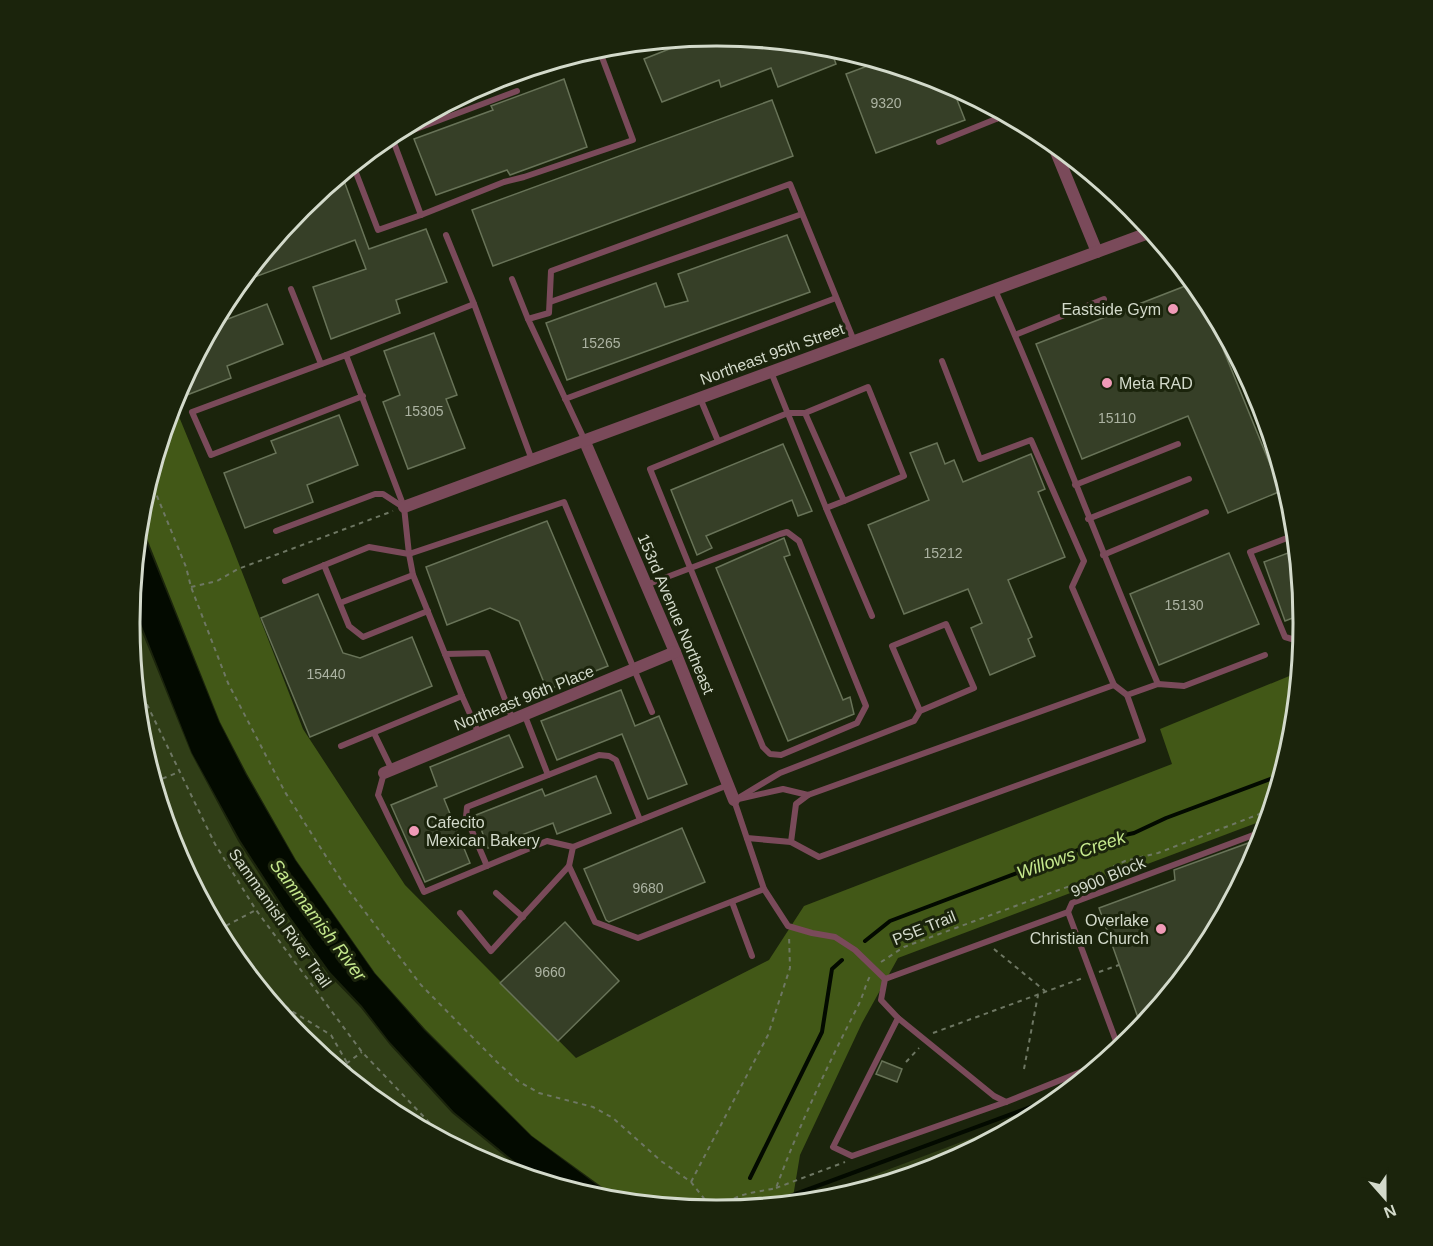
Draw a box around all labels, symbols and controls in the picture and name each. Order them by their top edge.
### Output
house number: 9320 [870,95,902,111]
place label: Eastside Gym [1061,301,1161,318]
marker: Eastside Gym [1166,302,1180,316]
street label: Northeast 95th Street [698,320,847,388]
house number: 15265 [582,335,621,351]
place label: Meta RAD [1119,375,1193,392]
marker: Meta RAD [1100,376,1114,390]
house number: 15305 [405,403,444,419]
house number: 15110 [1098,410,1136,426]
street label: 153rd Avenue Northeast [635,531,718,697]
house number: 15212 [924,545,963,561]
house number: 15130 [1165,597,1204,613]
street label: Northeast 96th Place [452,662,597,734]
house number: 15440 [307,666,346,682]
place label: Cafecito Mexican Bakery [426,814,540,849]
marker: Cafecito Mexican Bakery [407,824,421,838]
water label: Willows Creek [1014,827,1129,883]
street label: Sammamish River Trail [225,845,335,991]
street label: 9900 Block [1068,853,1149,900]
water label: Sammamish River [265,855,371,985]
house number: 9680 [632,880,664,896]
street label: PSE Trail [890,908,958,948]
place label: Overlake Christian Church [1030,912,1149,947]
marker: Overlake Christian Church [1154,922,1168,936]
house number: 9660 [534,964,566,980]
north arrow [1355,1168,1415,1228]
text: N [1382,1202,1399,1222]

